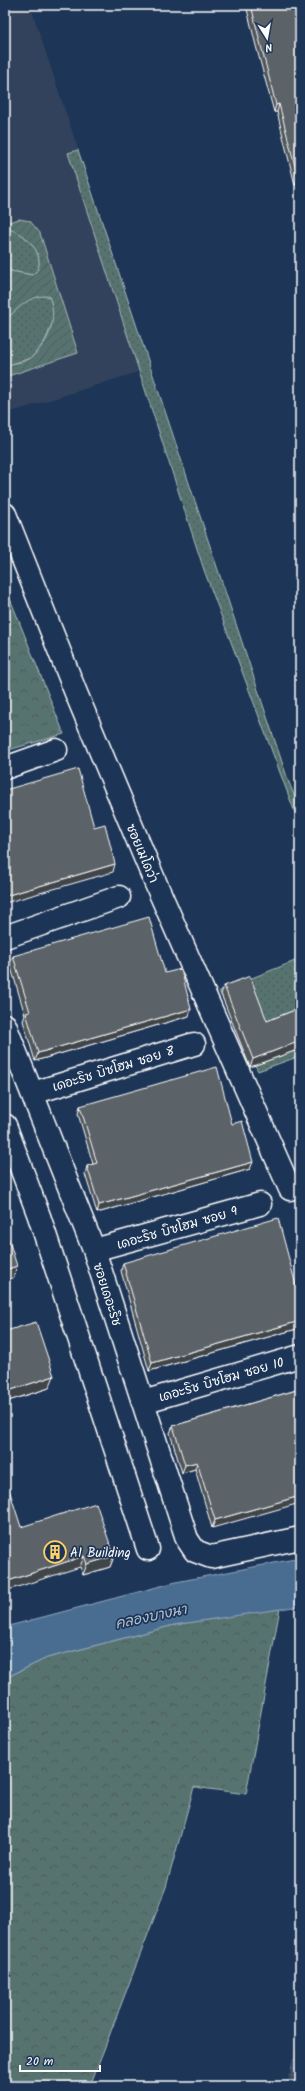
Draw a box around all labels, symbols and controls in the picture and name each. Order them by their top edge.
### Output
north arrow [247,18,287,58]
text: N [264,37,274,56]
street label: ซอยเมโดว่า [120,821,164,887]
street label: เดอะริช บิซโฮม ซอย 8 [50,1041,177,1098]
street label: เดอะริช บิซโฮม ซอย 9 [114,1201,241,1256]
street label: ซอยเดอะริช [86,1260,127,1329]
street label: เดอะริช บิซโฮม ซอย 10 [156,1352,287,1408]
building icon: A1 Building [42,1539,68,1565]
place label: A1 Building [70,1543,131,1564]
water label: คลองบางนา [113,1598,190,1635]
scale bar [20,2047,100,2073]
text: 20 m [26,2052,54,2071]

